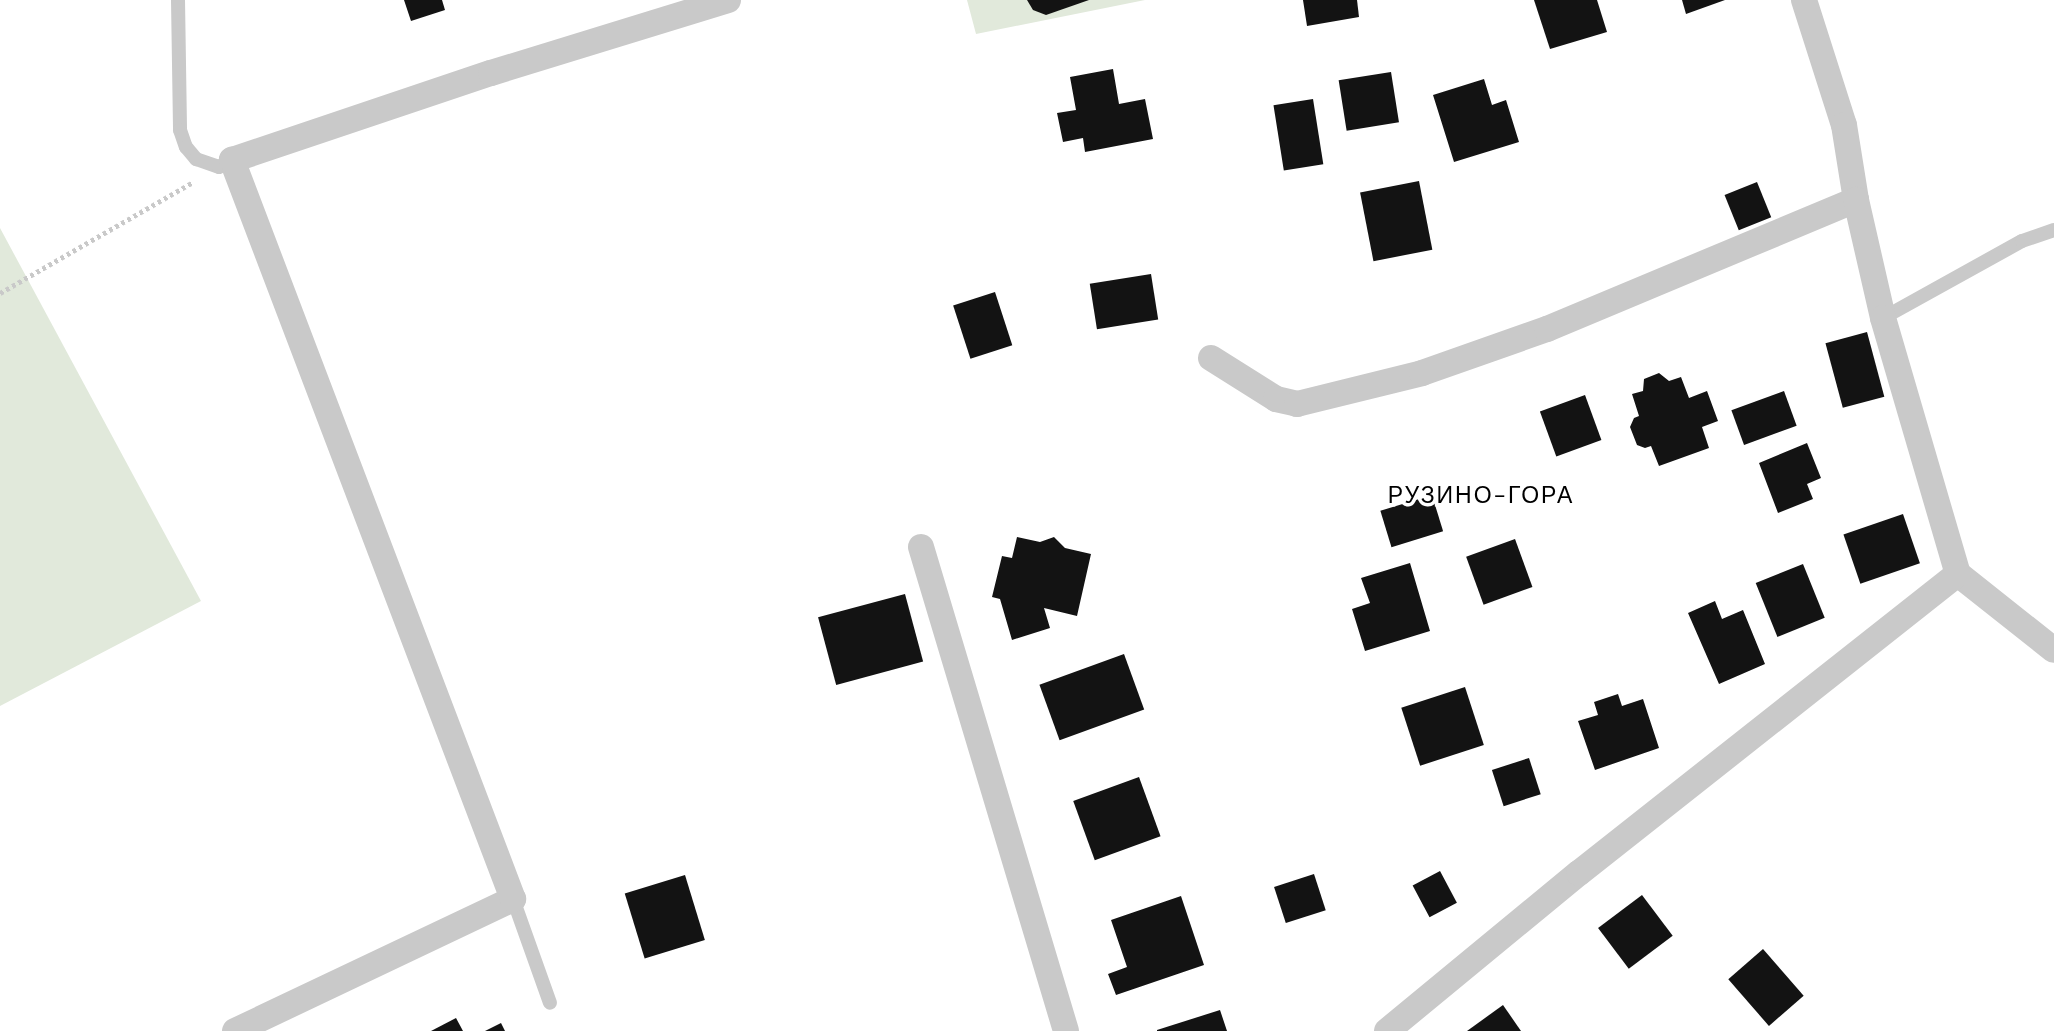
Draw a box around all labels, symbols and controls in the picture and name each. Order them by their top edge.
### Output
district label: РУЗИНО-ГОРА [1389,481,1573,509]

